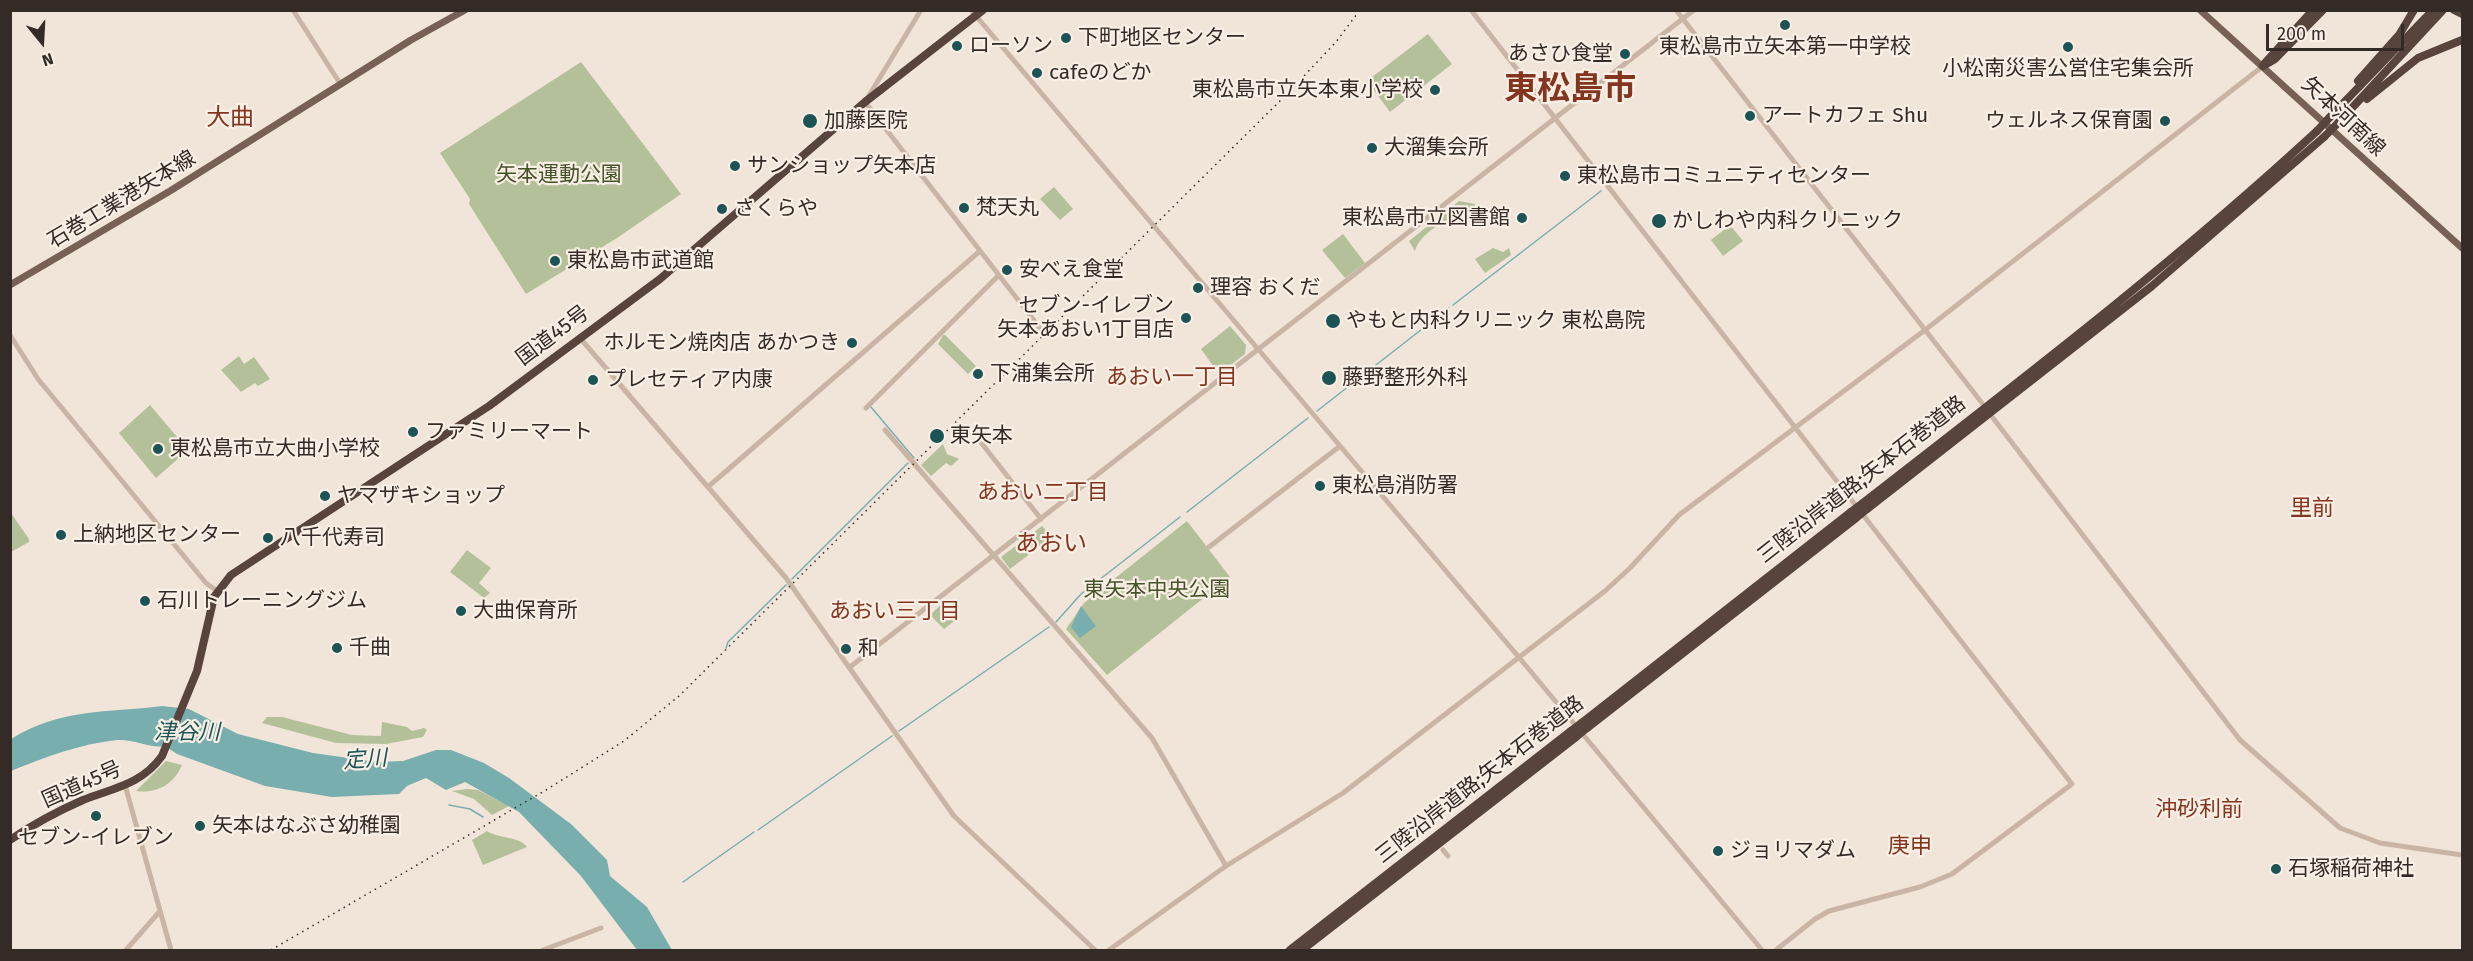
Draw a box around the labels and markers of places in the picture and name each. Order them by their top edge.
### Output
marker: 東松島市立矢本第一中学校 [1778,18,1792,32]
place label: 下町地区センター [1078,25,1246,51]
marker: 下町地区センター [1059,31,1073,45]
place label: ローソン [969,33,1053,59]
place label: 東松島市立矢本第一中学校 [1659,34,1911,60]
marker: ローソン [950,39,964,53]
marker: 小松南災害公営住宅集会所 [2061,40,2075,54]
place label: あさひ食堂 [1508,41,1613,67]
marker: あさひ食堂 [1618,47,1632,61]
place label: 小松南災害公営住宅集会所 [1942,56,2194,82]
place label: cafeのどか [1049,60,1152,86]
marker: cafeのどか [1030,66,1044,80]
place label: 東松島市立矢本東小学校 [1192,77,1423,103]
marker: 東松島市立矢本東小学校 [1428,83,1442,97]
place label: アートカフェ Shu [1762,103,1928,129]
place label: 加藤医院 [824,108,908,134]
place label: ウェルネス保育園 [1985,108,2153,134]
marker: アートカフェ Shu [1743,109,1757,123]
marker: 加藤医院 [801,112,819,130]
marker: ウェルネス保育園 [2158,114,2172,128]
place label: 大溜集会所 [1384,135,1489,161]
marker: 大溜集会所 [1365,141,1379,155]
place label: サンショップ矢本店 [747,153,936,179]
marker: サンショップ矢本店 [728,159,742,173]
place label: 東松島市コミュニティセンター [1577,163,1871,189]
marker: 東松島市コミュニティセンター [1558,169,1572,183]
place label: 梵天丸 [976,195,1039,221]
place label: さくらや [734,196,818,222]
marker: 梵天丸 [957,201,971,215]
marker: さくらや [715,202,729,216]
place label: 東松島市立図書館 [1342,205,1510,231]
place label: かしわや内科クリニック [1672,208,1903,234]
marker: 東松島市立図書館 [1515,211,1529,225]
marker: かしわや内科クリニック [1650,212,1668,230]
place label: 東松島市武道館 [567,248,714,274]
marker: 東松島市武道館 [548,254,562,268]
place label: 安べえ食堂 [1019,257,1124,283]
marker: 安べえ食堂 [1000,263,1014,277]
place label: 理容 おくだ [1210,275,1321,301]
marker: 理容 おくだ [1191,281,1205,295]
place label: セブン-イレブン 矢本あおい1丁目店 [997,293,1174,343]
place label: やもと内科クリニック 東松島院 [1346,308,1646,334]
marker: セブン-イレブン 矢本あおい1丁目店 [1179,311,1193,325]
marker: やもと内科クリニック 東松島院 [1324,312,1342,330]
place label: ホルモン焼肉店 あかつき [603,330,840,356]
marker: ホルモン焼肉店 あかつき [845,336,859,350]
place label: 下浦集会所 [990,361,1095,387]
place label: 藤野整形外科 [1342,365,1468,391]
place label: プレセティア内康 [605,367,773,393]
marker: 下浦集会所 [971,367,985,381]
marker: 藤野整形外科 [1320,369,1338,387]
marker: プレセティア内康 [586,373,600,387]
place label: ファミリーマート [425,419,593,445]
place label: 東矢本 [950,423,1013,449]
marker: ファミリーマート [406,425,420,439]
marker: 東矢本 [928,427,946,445]
place label: 東松島市立大曲小学校 [170,436,380,462]
marker: 東松島市立大曲小学校 [151,442,165,456]
place label: 東松島消防署 [1332,473,1458,499]
marker: 東松島消防署 [1313,479,1327,493]
place label: ヤマザキショップ [337,483,505,509]
marker: ヤマザキショップ [318,489,332,503]
place label: 上納地区センター [73,522,241,548]
place label: 八千代寿司 [280,525,385,551]
marker: 上納地区センター [54,528,68,542]
marker: 八千代寿司 [261,531,275,545]
place label: 石川トレーニングジム [157,588,367,614]
marker: 石川トレーニングジム [138,594,152,608]
place label: 大曲保育所 [473,598,578,624]
marker: 大曲保育所 [454,604,468,618]
place label: 千曲 [349,635,391,661]
place label: 和 [858,636,879,662]
marker: 千曲 [330,641,344,655]
marker: 和 [839,642,853,656]
marker: セブン-イレブン [89,809,103,823]
place label: 矢本はなぶさ幼稚園 [212,813,401,839]
marker: 矢本はなぶさ幼稚園 [193,819,207,833]
place label: セブン-イレブン [18,825,174,851]
place label: ジョリマダム [1730,838,1856,864]
marker: ジョリマダム [1711,844,1725,858]
place label: 石塚稲荷神社 [2288,856,2414,882]
marker: 石塚稲荷神社 [2269,862,2283,876]

